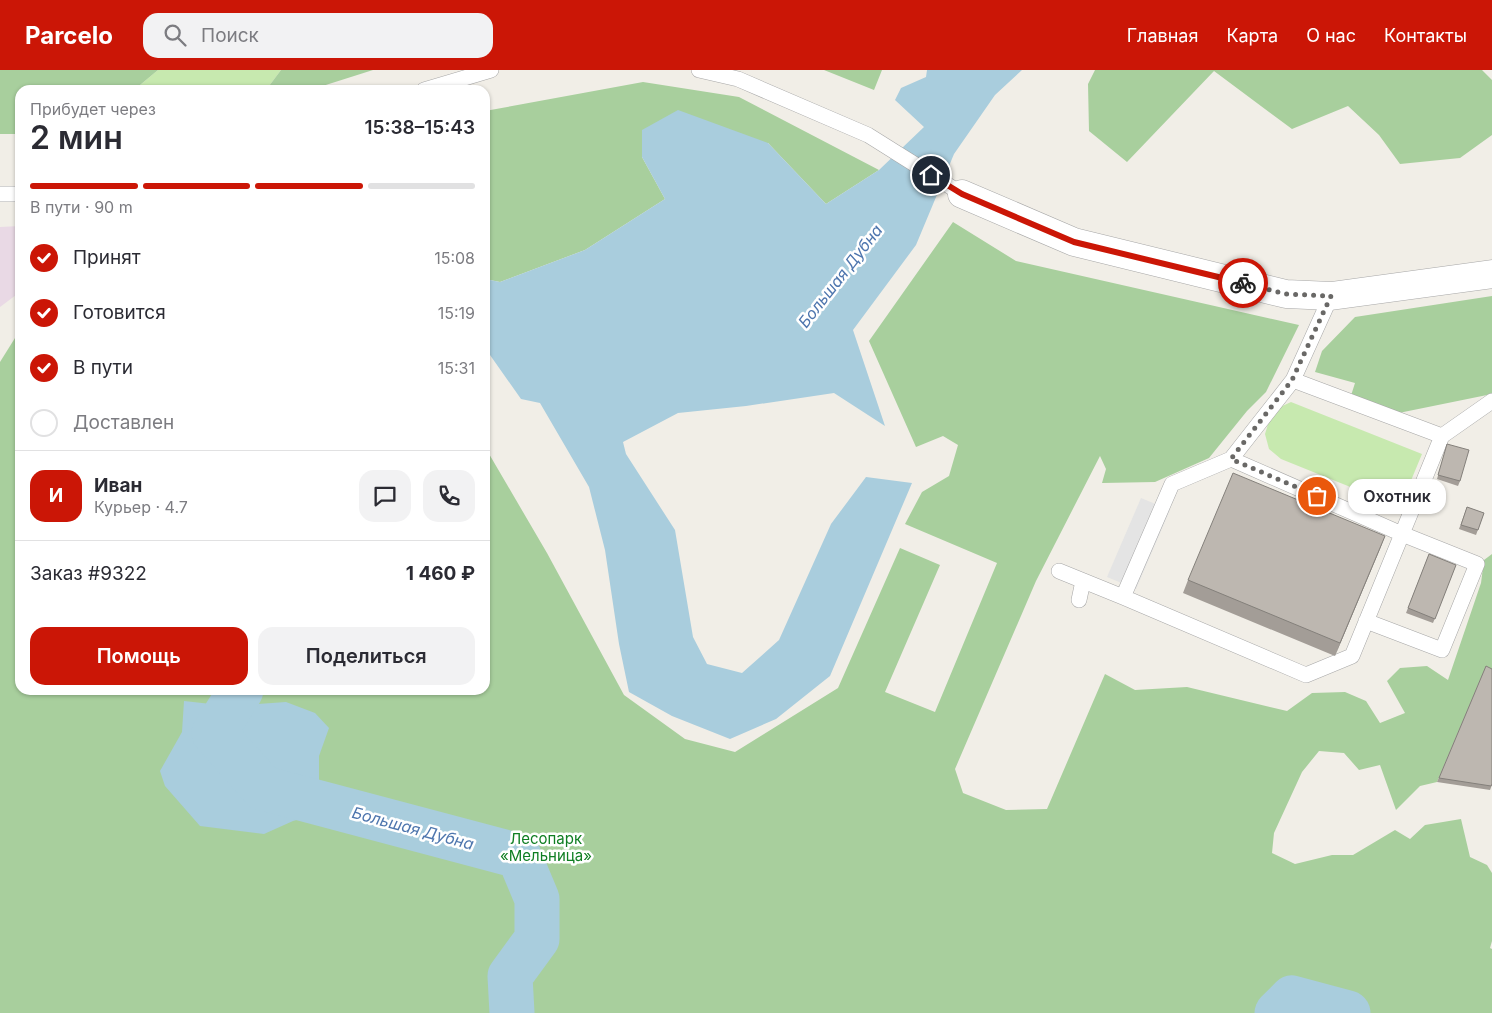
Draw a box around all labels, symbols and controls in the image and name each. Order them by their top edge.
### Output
search box [143,13,493,58]
text: Parcelo [25,21,113,50]
icon: search [161,21,189,49]
text: Поиск [201,24,259,47]
text: Главная [1127,25,1198,46]
text: Карта [1226,25,1278,46]
text: О нас [1306,25,1356,46]
text: Контакты [1384,25,1467,46]
text: Прибудет через [30,99,156,119]
text: 15:38–15:43 [364,116,475,139]
text: 2 мин [30,118,123,157]
pin [910,154,952,196]
icon: home [917,161,945,189]
text: В пути · 90 m [30,197,133,217]
water label: Большая Дубна [794,220,887,332]
icon: check [30,244,58,272]
text: Принят [73,246,141,269]
text: 15:08 [434,248,475,268]
courier [1218,258,1268,308]
icon: bike [1229,269,1257,297]
icon: check [30,299,58,327]
text: Готовится [73,301,166,324]
text: 15:19 [438,303,475,323]
icon: check [30,354,58,382]
text: В пути [73,356,133,379]
text: 15:31 [438,358,475,378]
text: Доставлен [73,411,174,434]
button: chat [359,470,411,522]
button: phone [423,470,475,522]
text: Иван [94,474,142,497]
pin [1296,475,1338,517]
callout: Охотник [1347,478,1444,514]
icon: bag [1303,482,1331,510]
text: И [49,484,63,507]
text: Охотник [1363,486,1431,506]
text: Курьер · 4.7 [94,497,188,517]
text: Заказ #9322 [30,562,147,585]
text: 1 460 ₽ [406,562,475,585]
button: Помощь [30,627,248,685]
button: Поделиться [258,627,475,685]
water label: Большая Дубна [350,802,476,854]
park label: Лесопарк «Мельница» [500,829,592,865]

